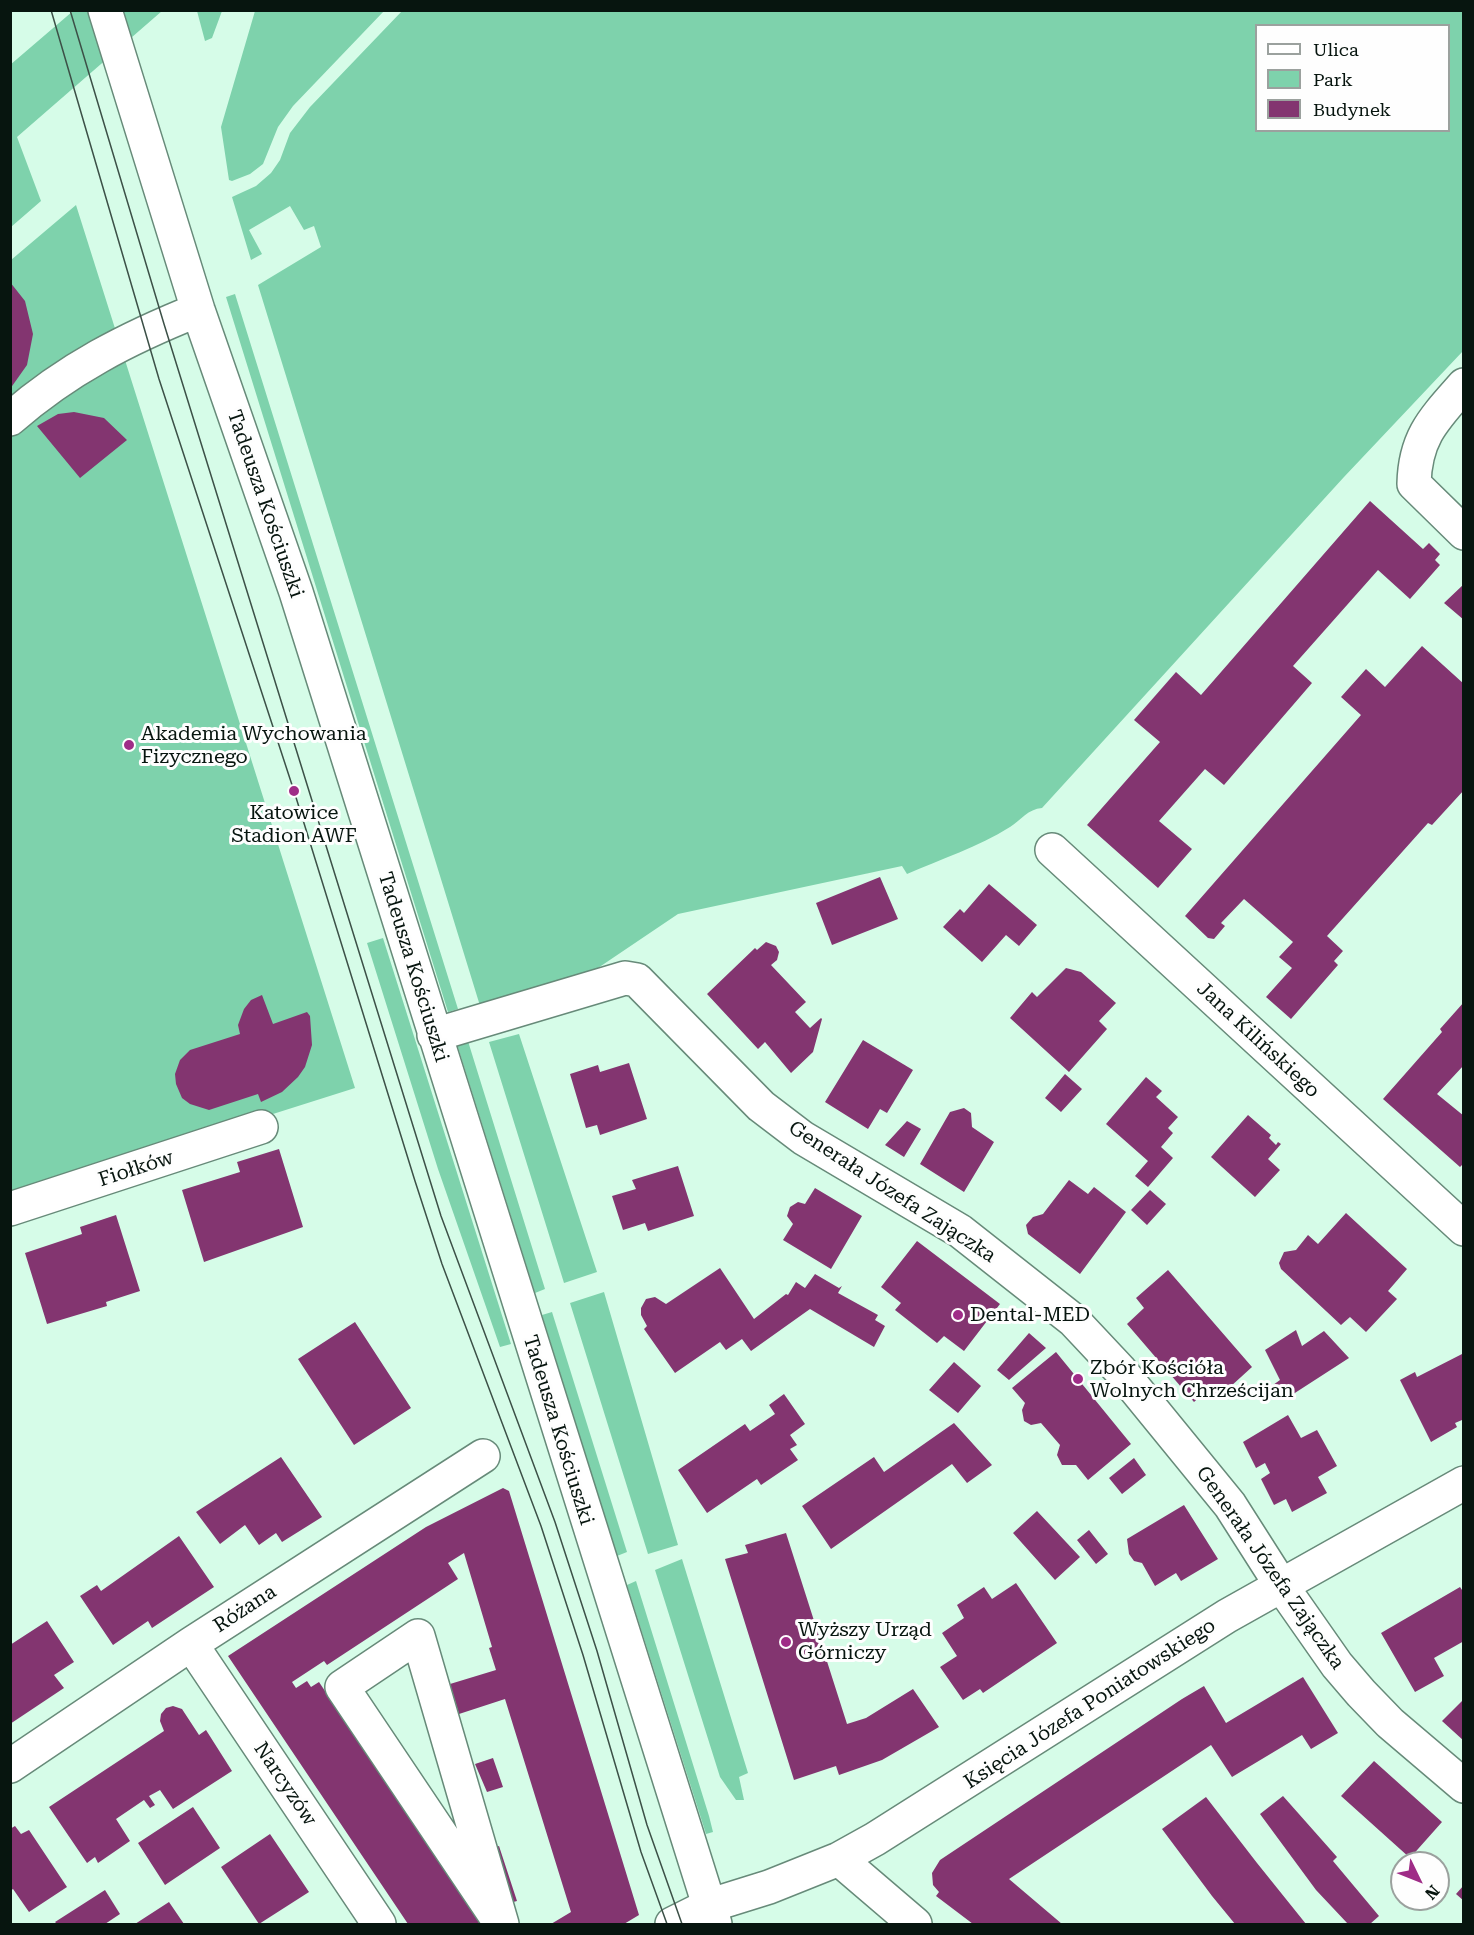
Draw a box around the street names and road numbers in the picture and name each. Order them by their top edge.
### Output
street label: Tadeusza Kościuszki [222,407,308,601]
street label: Tadeusza Kościuszki [373,869,453,1065]
street label: Jana Kilińskiego [1192,977,1324,1103]
street label: Generała Józefa Zajączka [784,1116,1000,1268]
street label: Fiołków [95,1146,177,1192]
street label: Tadeusza Kościuszki [518,1332,598,1528]
street label: Generała Józefa Zajączka [1191,1462,1349,1674]
street label: Różana [209,1580,281,1638]
street label: Księcia Józefa Poniatowskiego [960,1614,1220,1794]
street label: Narcyzów [248,1738,322,1830]

